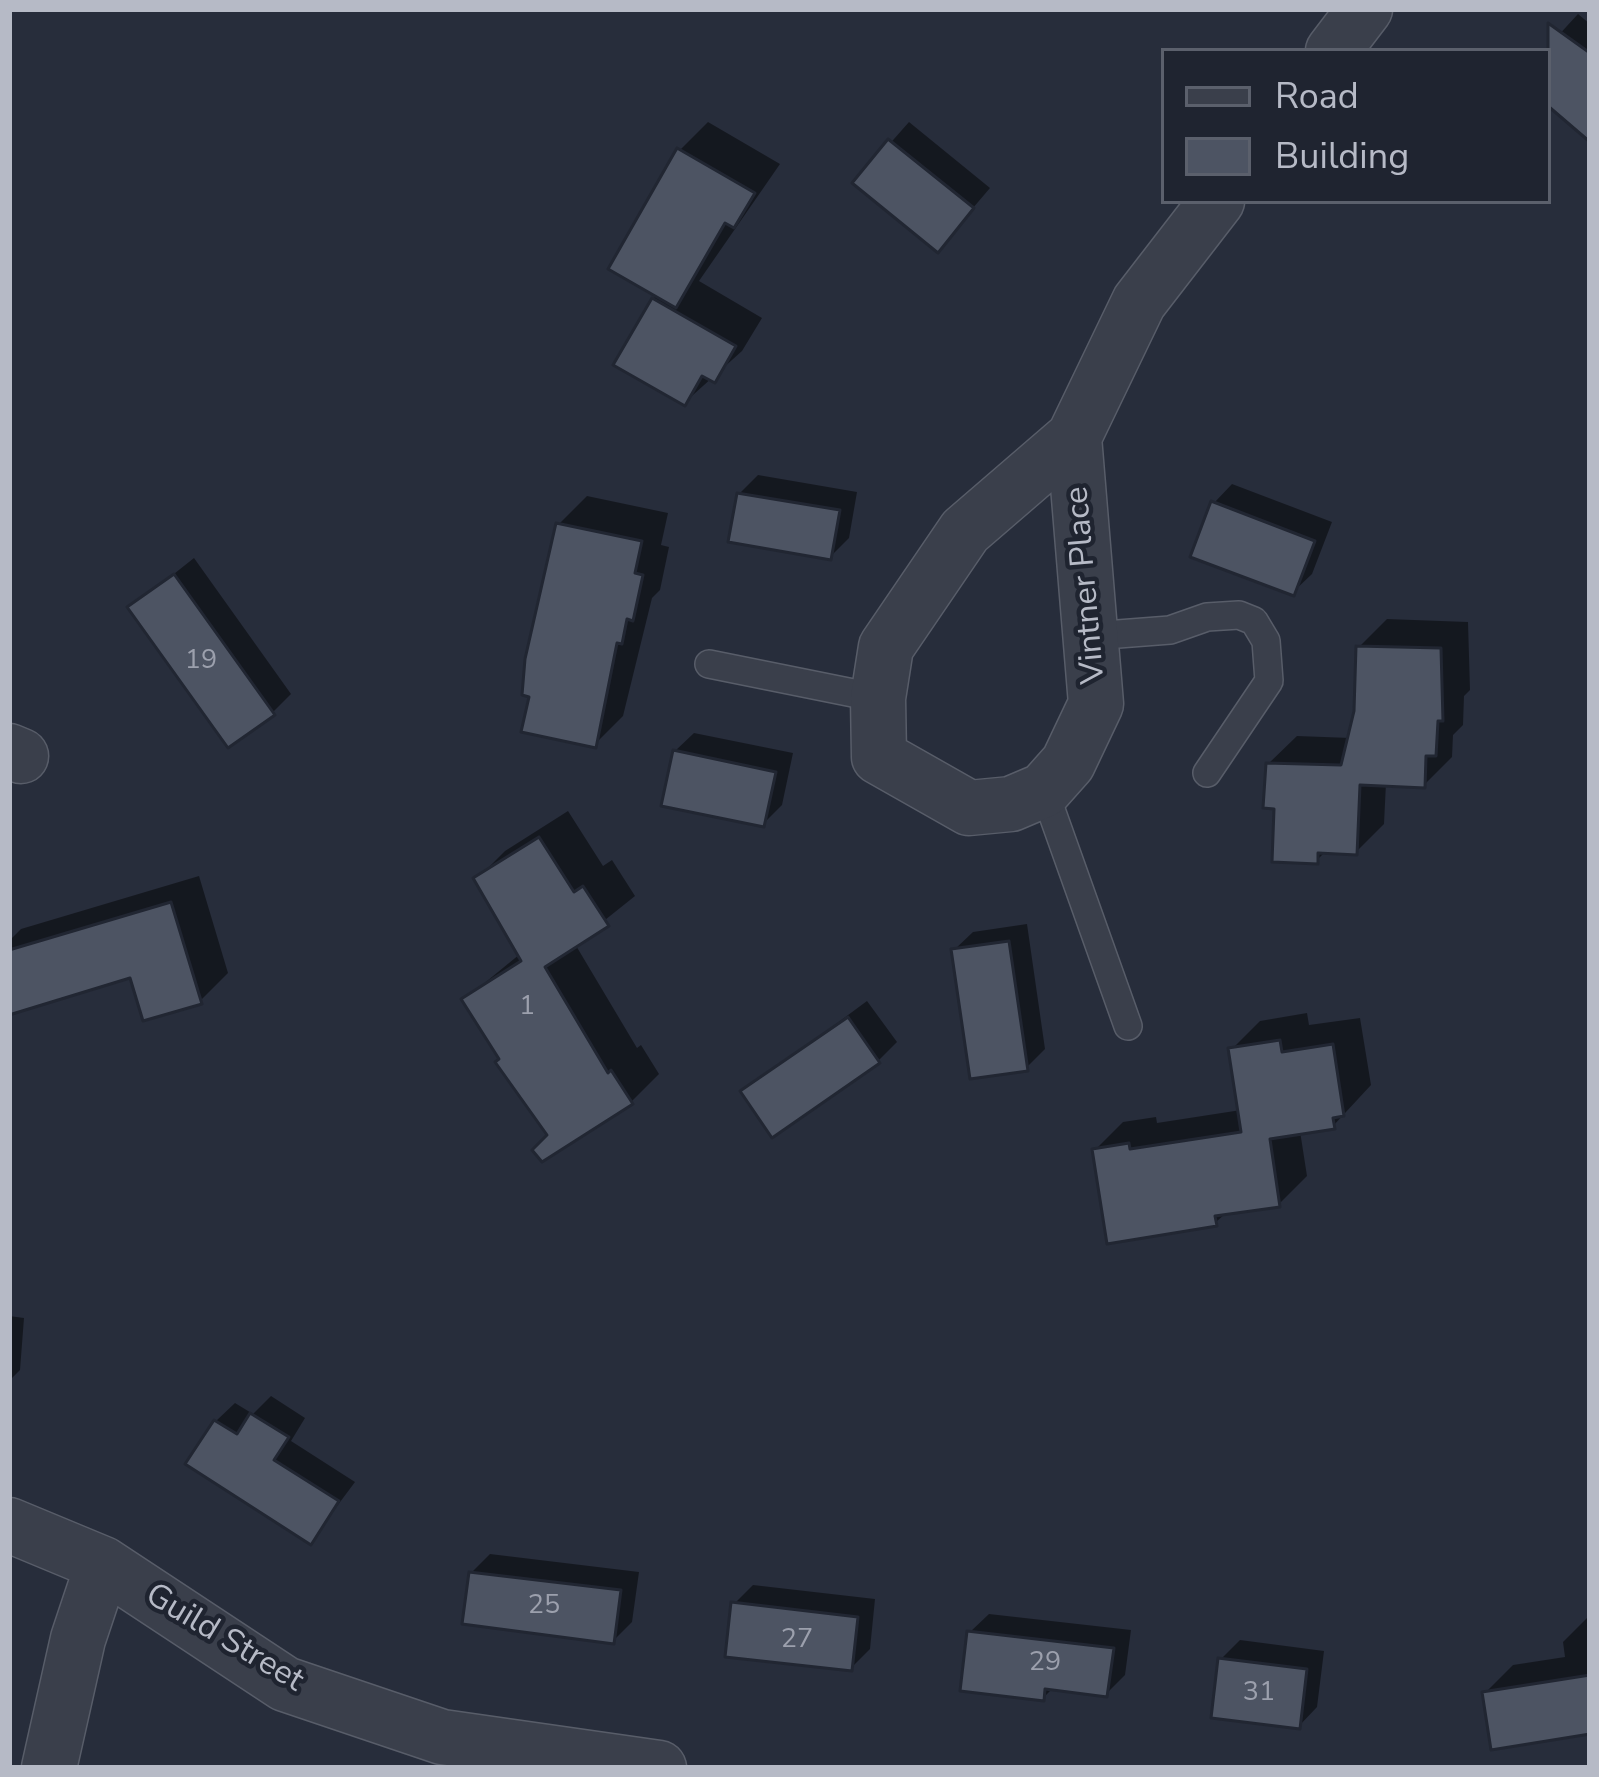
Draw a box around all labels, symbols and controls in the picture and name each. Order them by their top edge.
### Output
legend [1161,48,1551,204]
text: Road [1275,72,1359,121]
text: Building [1275,132,1409,181]
street label: Vintner Place [1059,485,1115,685]
house number: 19 [185,645,217,677]
house number: 1 [519,991,535,1023]
street label: Guild Street [138,1576,310,1702]
house number: 25 [528,1590,560,1622]
house number: 27 [781,1624,813,1656]
house number: 29 [1029,1647,1061,1679]
house number: 31 [1243,1677,1275,1709]

